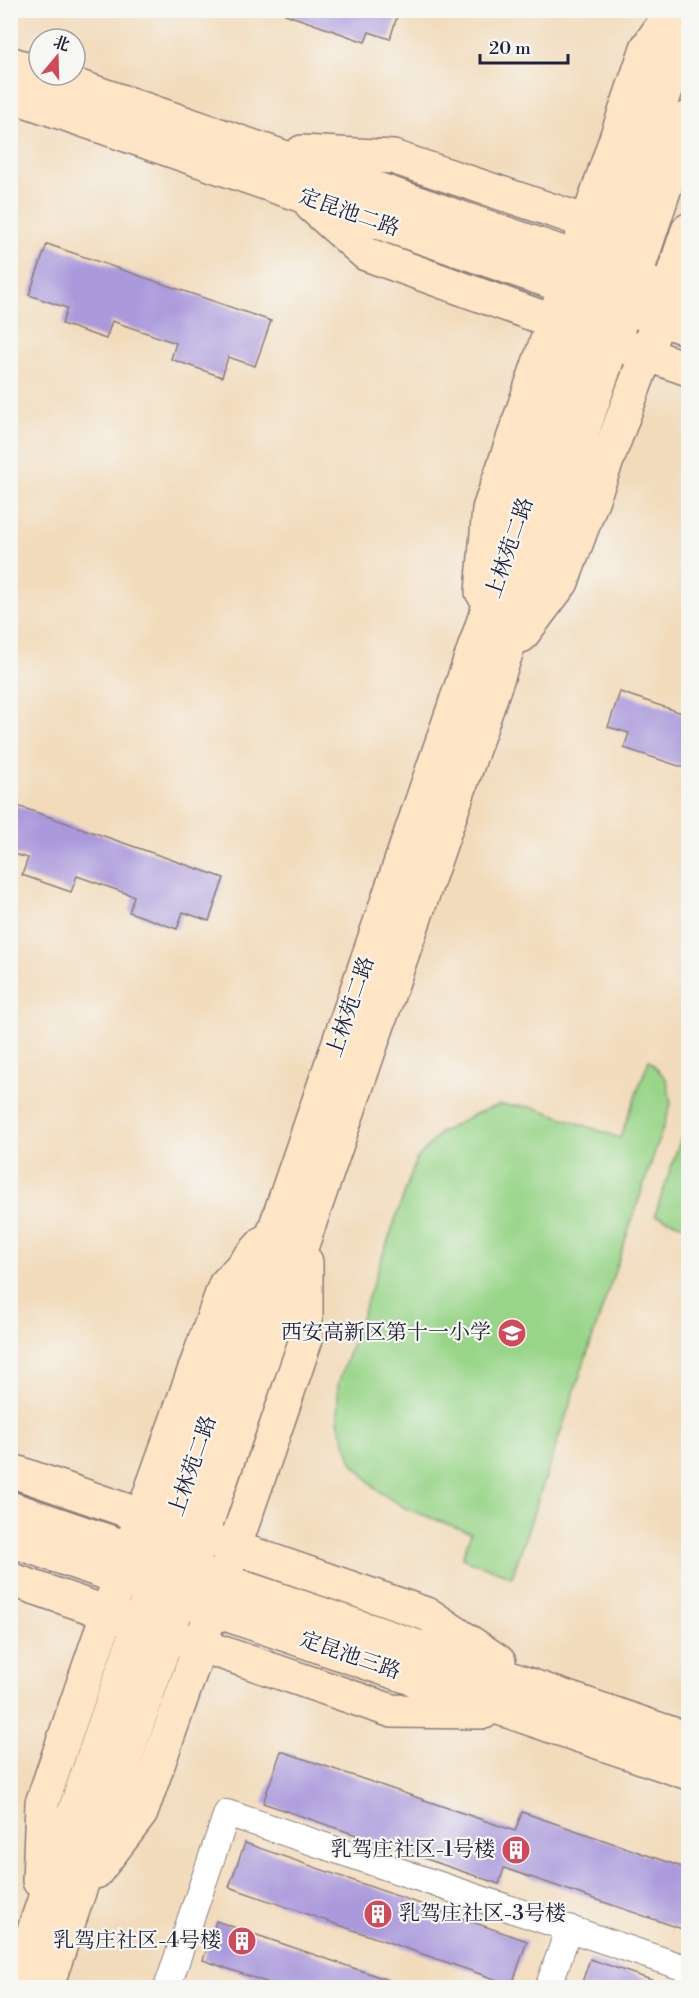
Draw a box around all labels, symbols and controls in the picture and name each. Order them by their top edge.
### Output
north arrow [27,27,87,87]
scale bar [480,27,568,65]
text: 北 [51,32,72,56]
text: 20 m [489,37,531,60]
street label: 定昆池二路 [295,184,403,242]
street label: 上林苑二路 [481,494,539,602]
street label: 上林苑二路 [322,953,380,1061]
school or university icon: 西安高新区第十一小学 [496,1317,528,1349]
place label: 西安高新区第十一小学 [281,1320,491,1346]
street label: 上林苑二路 [164,1412,222,1520]
street label: 定昆池三路 [296,1627,404,1685]
building icon: 乳驾庄社区-1号楼 [500,1834,532,1866]
place label: 乳驾庄社区-1号楼 [331,1837,495,1863]
building icon: 乳驾庄社区-3号楼 [362,1898,394,1930]
place label: 乳驾庄社区-3号楼 [399,1901,566,1927]
building icon: 乳驾庄社区-4号楼 [226,1925,258,1957]
place label: 乳驾庄社区-4号楼 [53,1928,221,1954]

